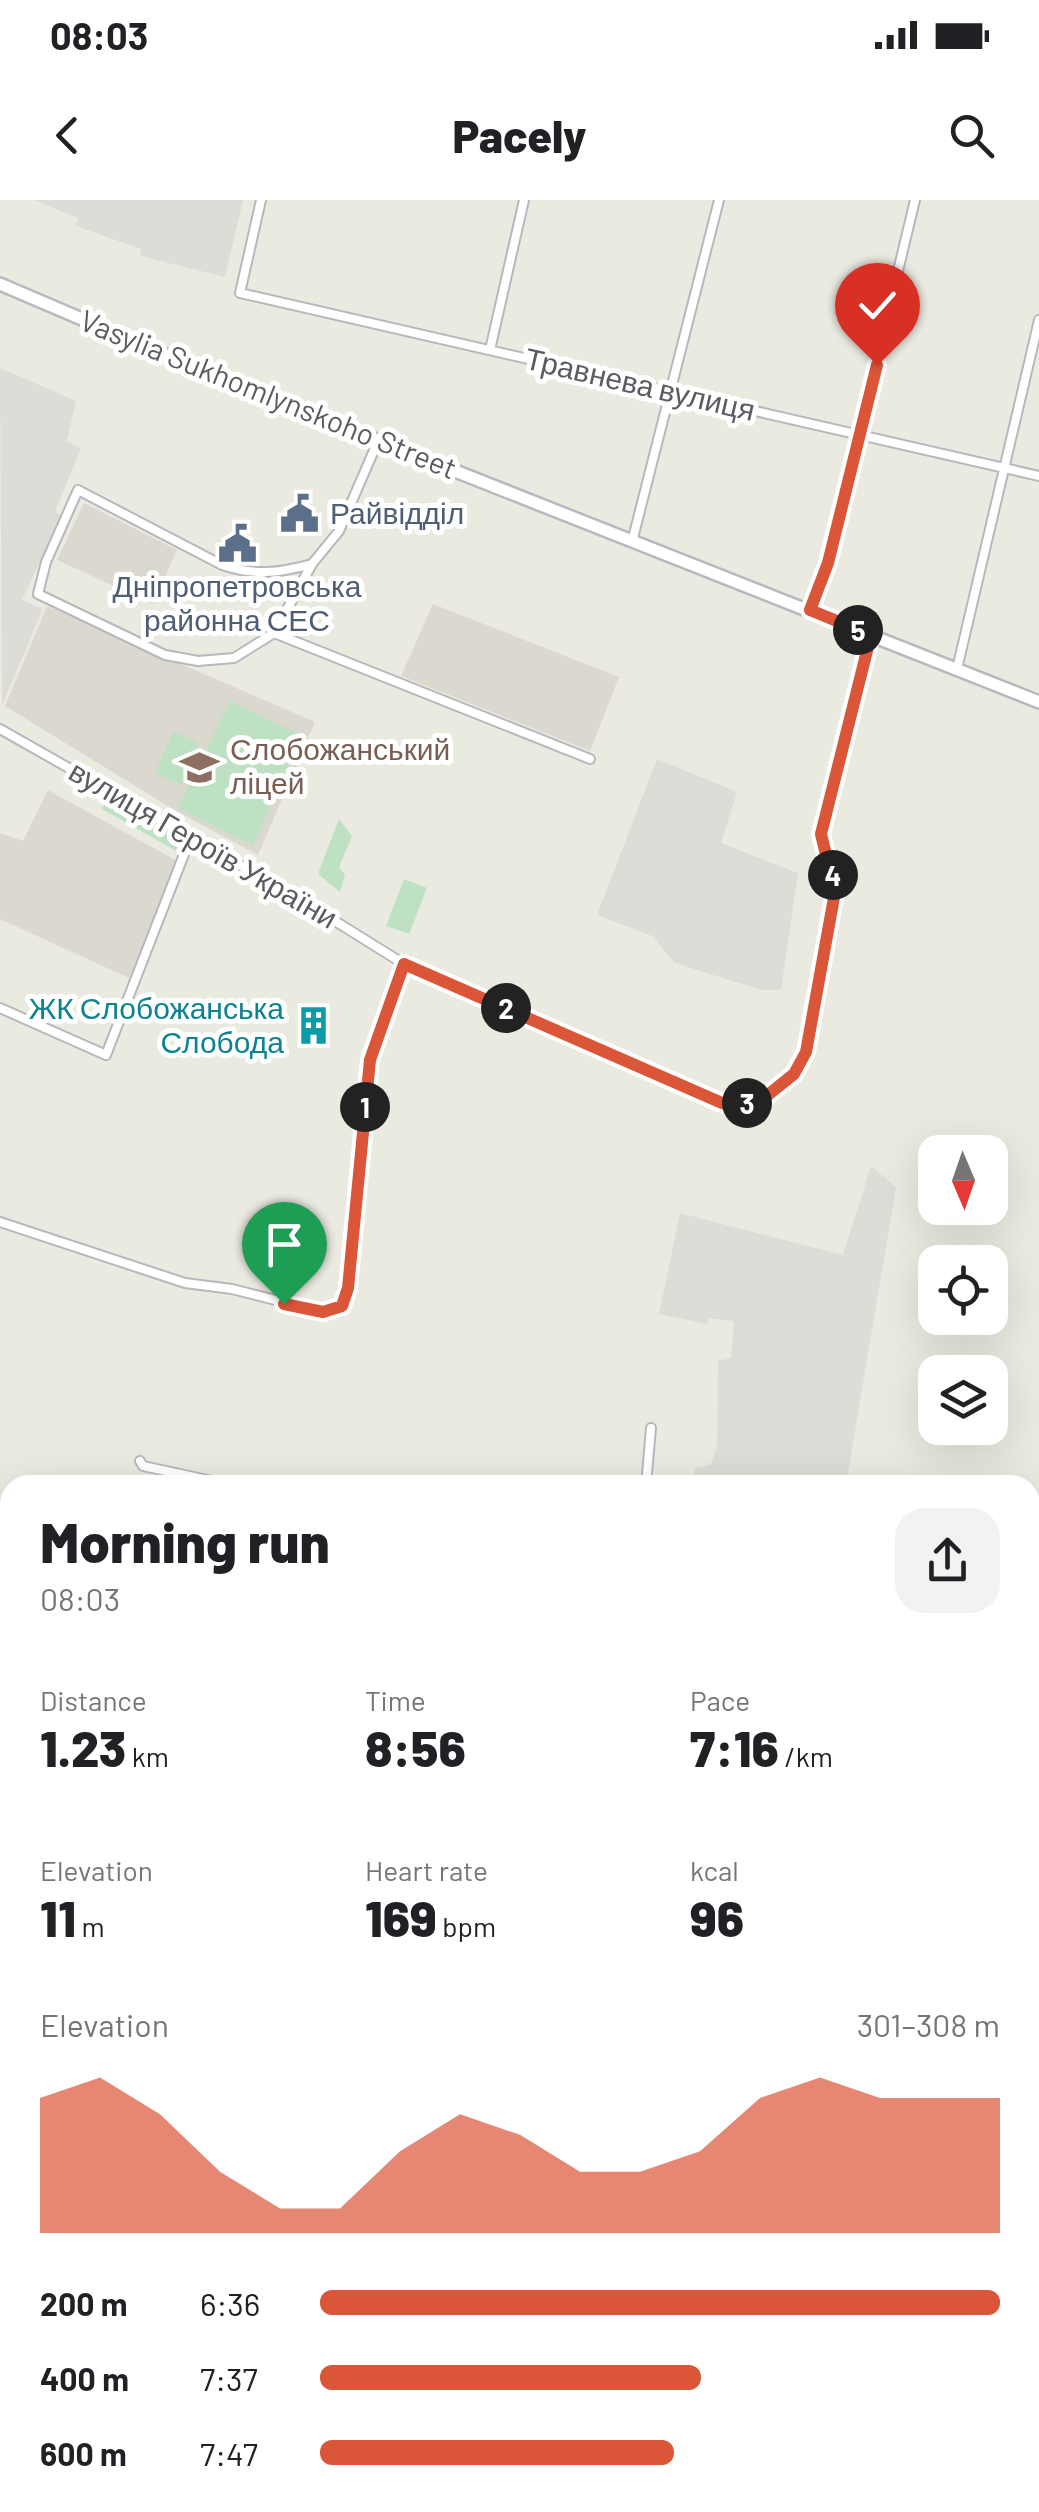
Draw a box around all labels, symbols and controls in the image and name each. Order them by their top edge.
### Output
text: 08:03 [50,12,148,58]
icon: back [40,108,95,163]
text: Pacely [452,108,587,162]
icon: search [944,108,999,163]
pin [835,263,920,366]
icon: check [850,278,905,333]
street label: Vasylia Sukhomlynskoho Street [75,301,462,485]
street label: Травнева вулиця [522,339,759,427]
public building icon: Райвідділ [279,493,321,535]
place label: Райвідділ [330,494,464,530]
public building icon: Дніпропетровська районна СЕС [216,522,258,564]
place label: Дніпропетровська районна СЕС [113,567,362,637]
pin: 5 [833,605,883,655]
text: 5 [850,613,866,647]
place label: Слобожанський ліцей [230,730,450,800]
school or university icon: Слобожанський ліцей [179,746,221,788]
street label: вулиця Героїв України [63,752,345,935]
pin: 4 [808,850,858,900]
text: 4 [825,858,841,892]
pin: 2 [481,983,531,1033]
place label: ЖК Слобожанська Слобода [29,989,284,1059]
text: 2 [498,991,514,1025]
building icon: ЖК Слобожанська Слобода [293,1005,335,1047]
pin: 3 [722,1078,772,1128]
pin: 1 [340,1082,390,1132]
text: 3 [739,1086,755,1120]
text: 1 [360,1090,370,1124]
north arrow [918,1135,1008,1225]
map controls [918,1135,1008,1445]
pin [242,1202,327,1305]
icon: arrive [257,1217,312,1272]
button: locate [918,1245,1008,1335]
button: layers [918,1355,1008,1445]
text: Morning run [40,1508,330,1574]
button: share [895,1508,1000,1613]
text: 08:03 [40,1579,120,1617]
text: Distance [40,1683,147,1717]
text: Time [365,1683,426,1717]
text: Pace [690,1683,750,1717]
text: 1.23 [40,1717,126,1777]
text: 8:56 [365,1717,466,1777]
text: 7:16 [690,1717,779,1777]
text: km [126,1739,169,1773]
text: /km [779,1739,833,1773]
text: Elevation [40,1853,153,1887]
text: Heart rate [365,1853,488,1887]
text: kcal [690,1853,739,1887]
text: 11 [40,1887,76,1947]
text: 169 [365,1887,437,1947]
text: 96 [690,1887,744,1947]
text: m [76,1909,105,1943]
text: bpm [437,1909,496,1943]
text: Elevation [40,2005,169,2043]
text: 301–308 m [857,2005,1000,2043]
text: 200 m [40,2284,128,2322]
text: 6:36 [200,2284,260,2322]
text: 400 m [40,2359,129,2397]
text: 7:37 [200,2359,258,2397]
text: 600 m [40,2434,127,2472]
text: 7:47 [200,2434,258,2472]

